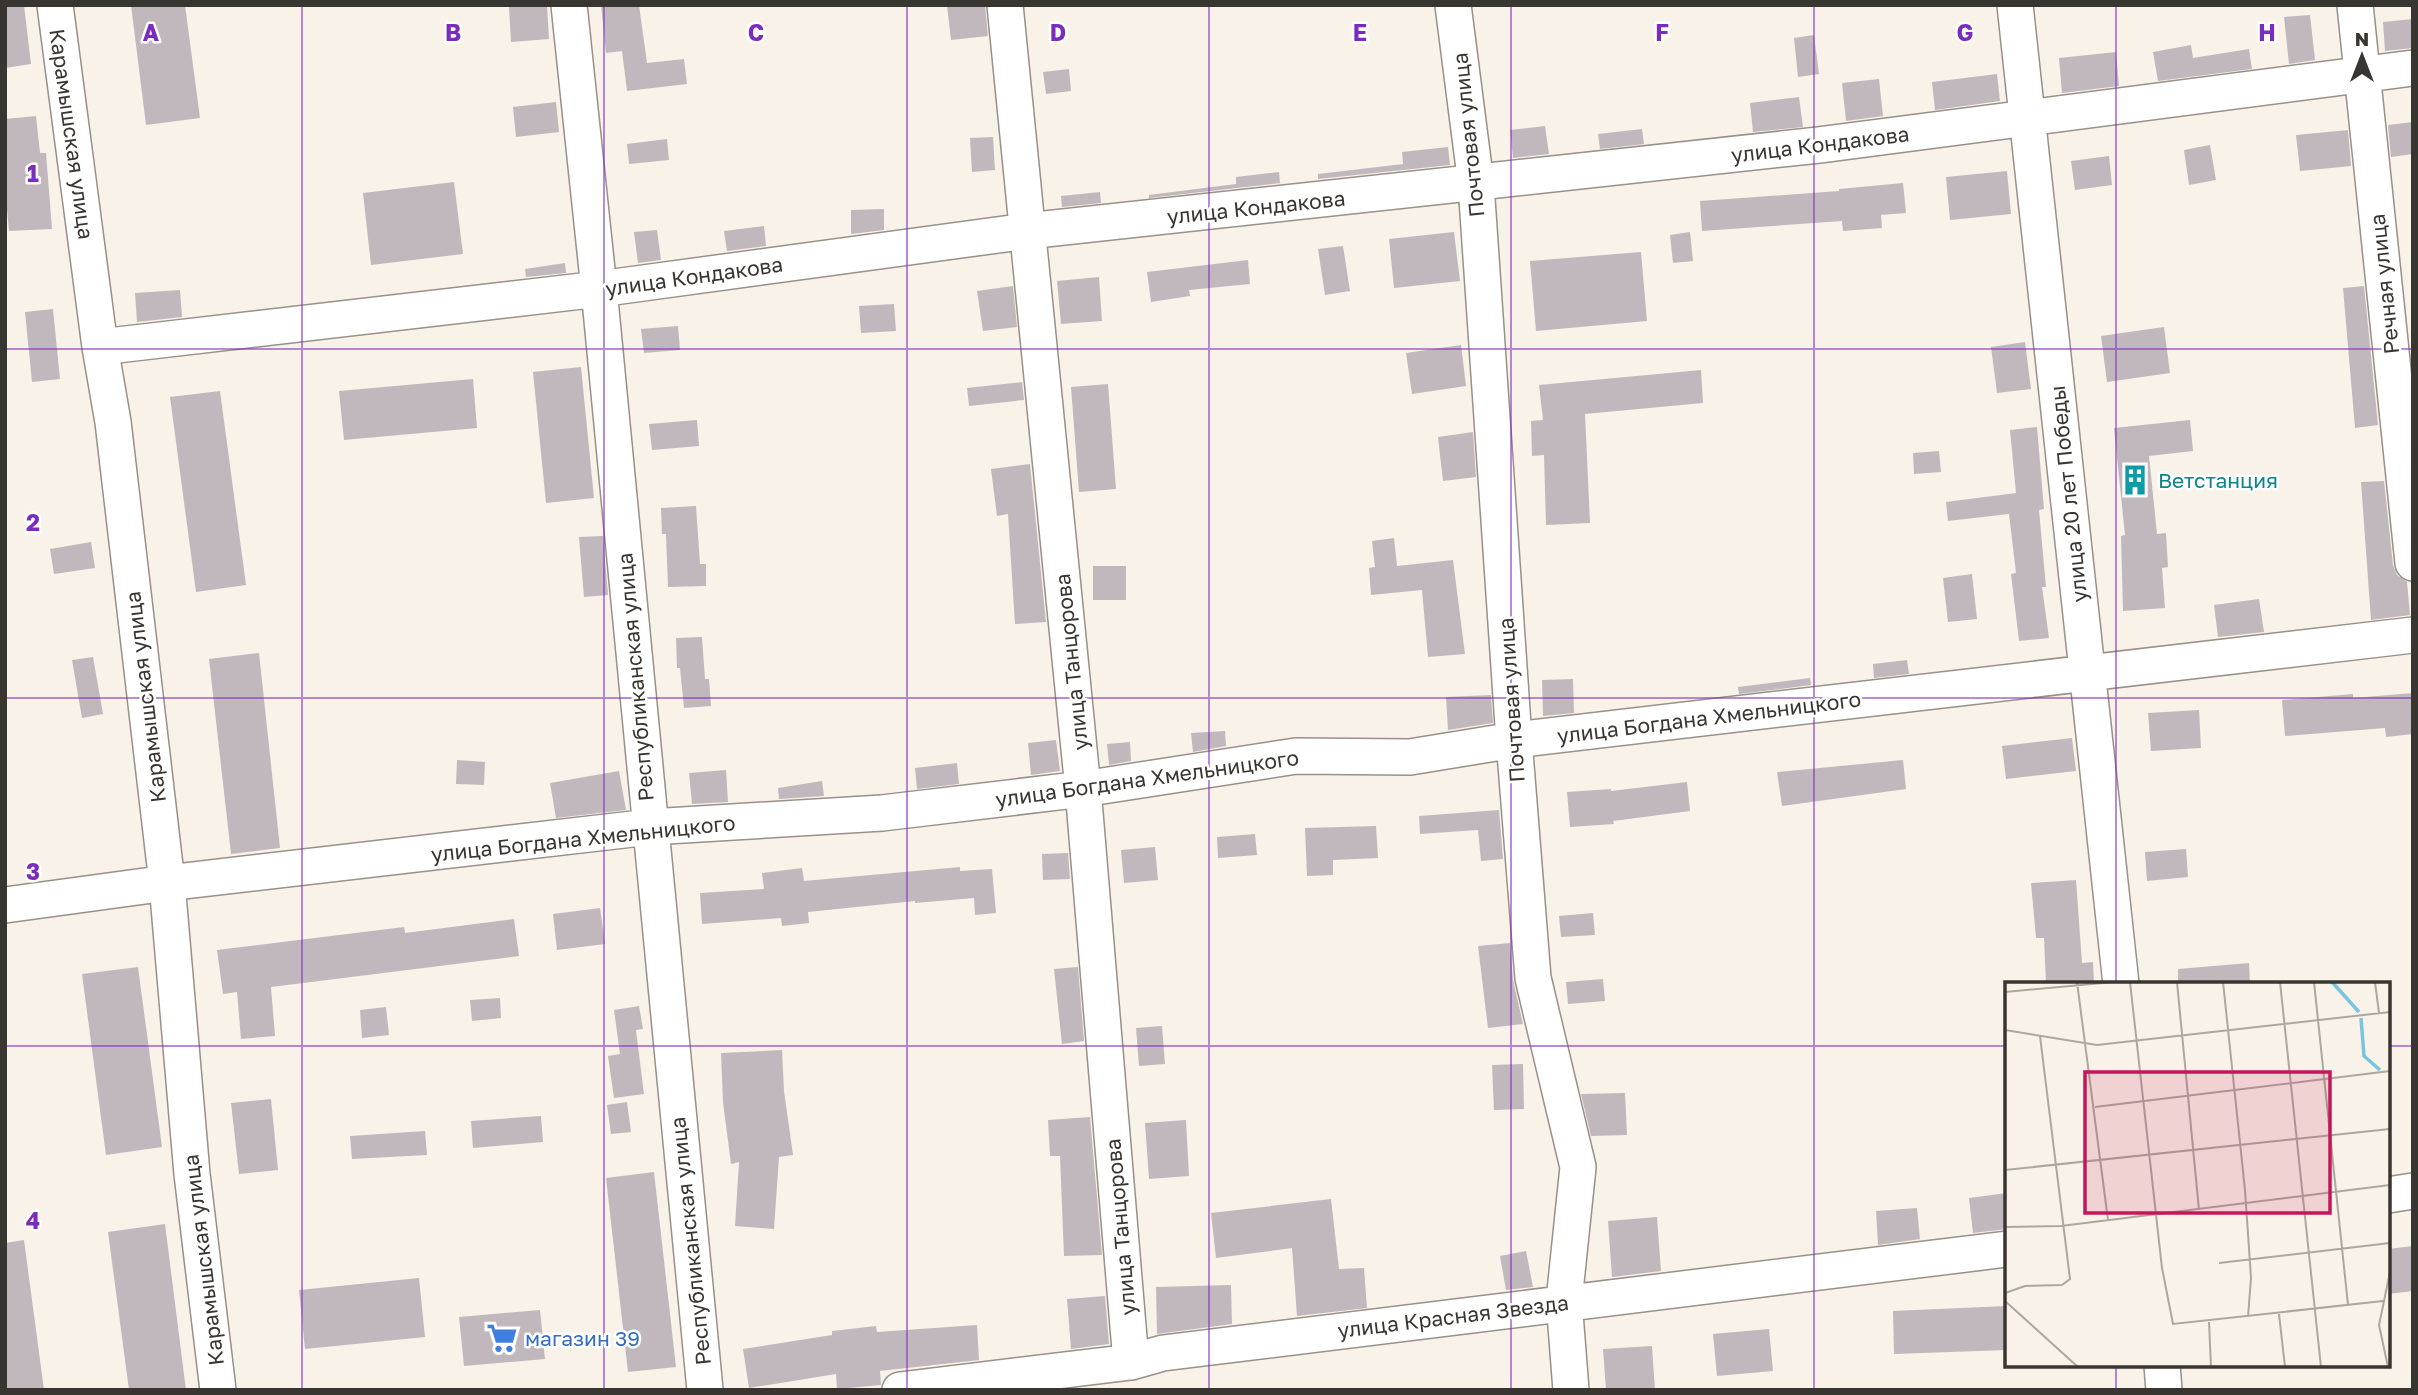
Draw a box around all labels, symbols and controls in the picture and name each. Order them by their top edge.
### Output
text: A [143,18,160,46]
text: B [445,18,461,46]
text: C [748,18,764,46]
text: D [1050,18,1066,46]
text: E [1353,18,1367,46]
text: F [1655,18,1669,46]
text: G [1957,18,1973,46]
text: H [2258,18,2276,46]
north arrow [2327,21,2397,91]
street label: Карамышская улица [44,27,100,241]
text: N [2355,27,2369,50]
street label: Почтовая улица [1446,52,1490,218]
street label: улица Кондакова [1729,120,1911,168]
text: 1 [27,159,39,187]
street label: улица Кондакова [1166,185,1346,229]
street label: Речная улица [2364,213,2404,355]
street label: улица Кондакова [603,251,785,301]
street label: улица 20 лет Победы [2044,384,2092,604]
building icon: Ветстанция [2118,463,2152,497]
place label: Ветстанция [2158,467,2278,493]
text: 2 [26,508,40,536]
street label: Республиканская улица [611,552,659,802]
street label: улица Танцорова [1049,572,1093,752]
street label: Карамышская улица [119,590,171,804]
street label: Почтовая улица [1492,617,1530,783]
street label: улица Богдана Хмельницкого [1556,685,1862,749]
street label: улица Богдана Хмельницкого [994,744,1300,812]
street label: улица Богдана Хмельницкого [429,809,737,867]
text: 3 [26,857,40,885]
inset map [2005,982,2390,1367]
street label: Республиканская улица [664,1116,716,1366]
street label: улица Танцорова [1099,1137,1141,1317]
street label: Карамышская улица [177,1153,229,1367]
text: 4 [26,1206,40,1234]
street label: улица Красная Звезда [1336,1289,1570,1343]
supermarket icon: магазин 39 [485,1321,519,1355]
place label: магазин 39 [525,1325,640,1351]

